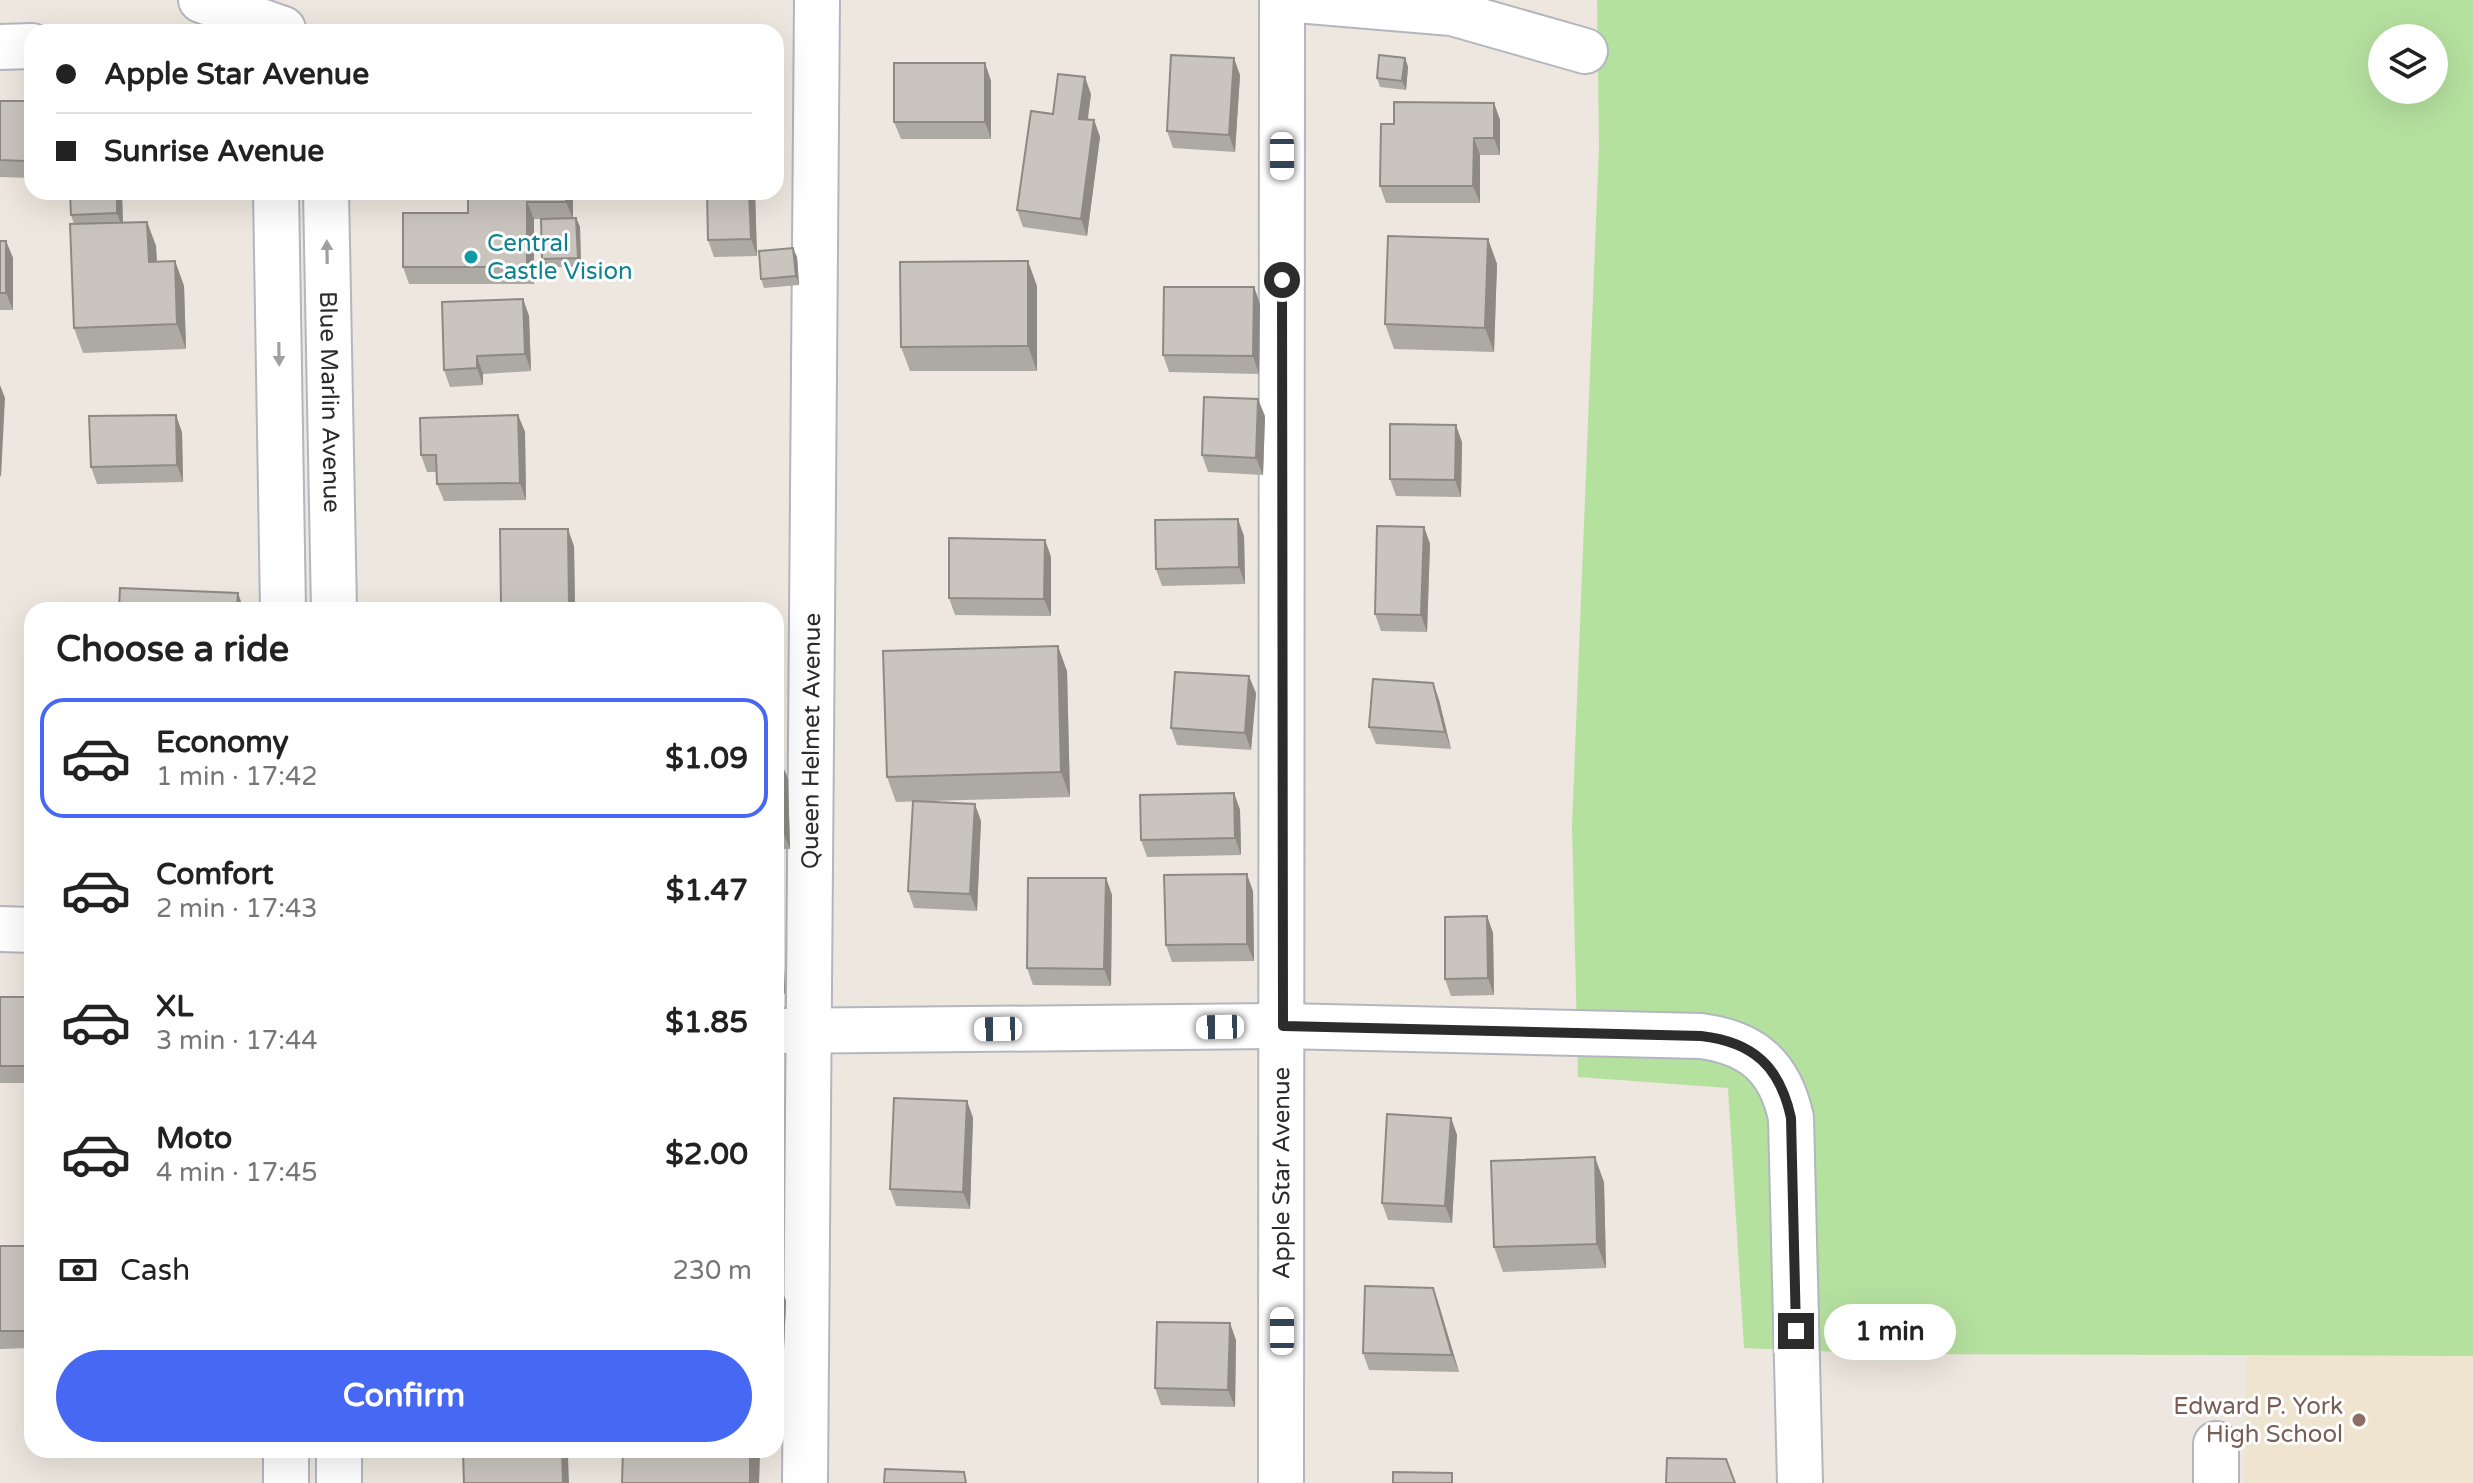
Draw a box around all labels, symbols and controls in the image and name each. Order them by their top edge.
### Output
map controls [2368,24,2448,104]
button: layers [2368,24,2448,104]
text: Apple Star Avenue [104,56,369,93]
car [1270,132,1294,180]
text: Sunrise Avenue [104,133,324,170]
place label: Central Castle Vision [487,229,633,286]
one-way arrow [321,239,333,264]
marker: Central Castle Vision [462,248,480,266]
route start [1264,262,1300,298]
street label: Blue Marlin Avenue [313,291,347,513]
one-way arrow [273,342,285,367]
street label: Queen Helmet Avenue [795,613,827,869]
text: Choose a ride [56,628,289,671]
icon: car [60,722,132,794]
text: Economy [156,724,289,761]
text: $1.09 [665,740,748,777]
text: 1 min · 17:42 [156,761,318,792]
icon: car [60,854,132,926]
text: Comfort [156,856,274,893]
text: $1.47 [666,872,748,909]
text: 2 min · 17:43 [156,893,318,924]
icon: car [60,986,132,1058]
text: XL [156,988,193,1025]
text: $1.85 [665,1004,748,1041]
car [1196,1015,1244,1039]
car [974,1017,1022,1041]
text: 3 min · 17:44 [156,1025,318,1056]
street label: Apple Star Avenue [1267,1067,1296,1279]
icon: car [60,1118,132,1190]
text: Moto [156,1120,232,1157]
text: $2.00 [665,1136,748,1173]
text: 4 min · 17:45 [156,1157,318,1188]
icon: cash [56,1248,100,1292]
text: Cash [120,1252,190,1289]
text: 230 m [672,1255,752,1286]
callout: 1 min [1824,1303,1956,1359]
car [1270,1307,1294,1355]
route end [1778,1313,1814,1349]
text: 1 min [1855,1316,1925,1347]
button: Confirm [56,1350,752,1442]
place label: Edward P. York High School [2173,1392,2343,1449]
marker: Edward P. York High School [2350,1411,2368,1429]

